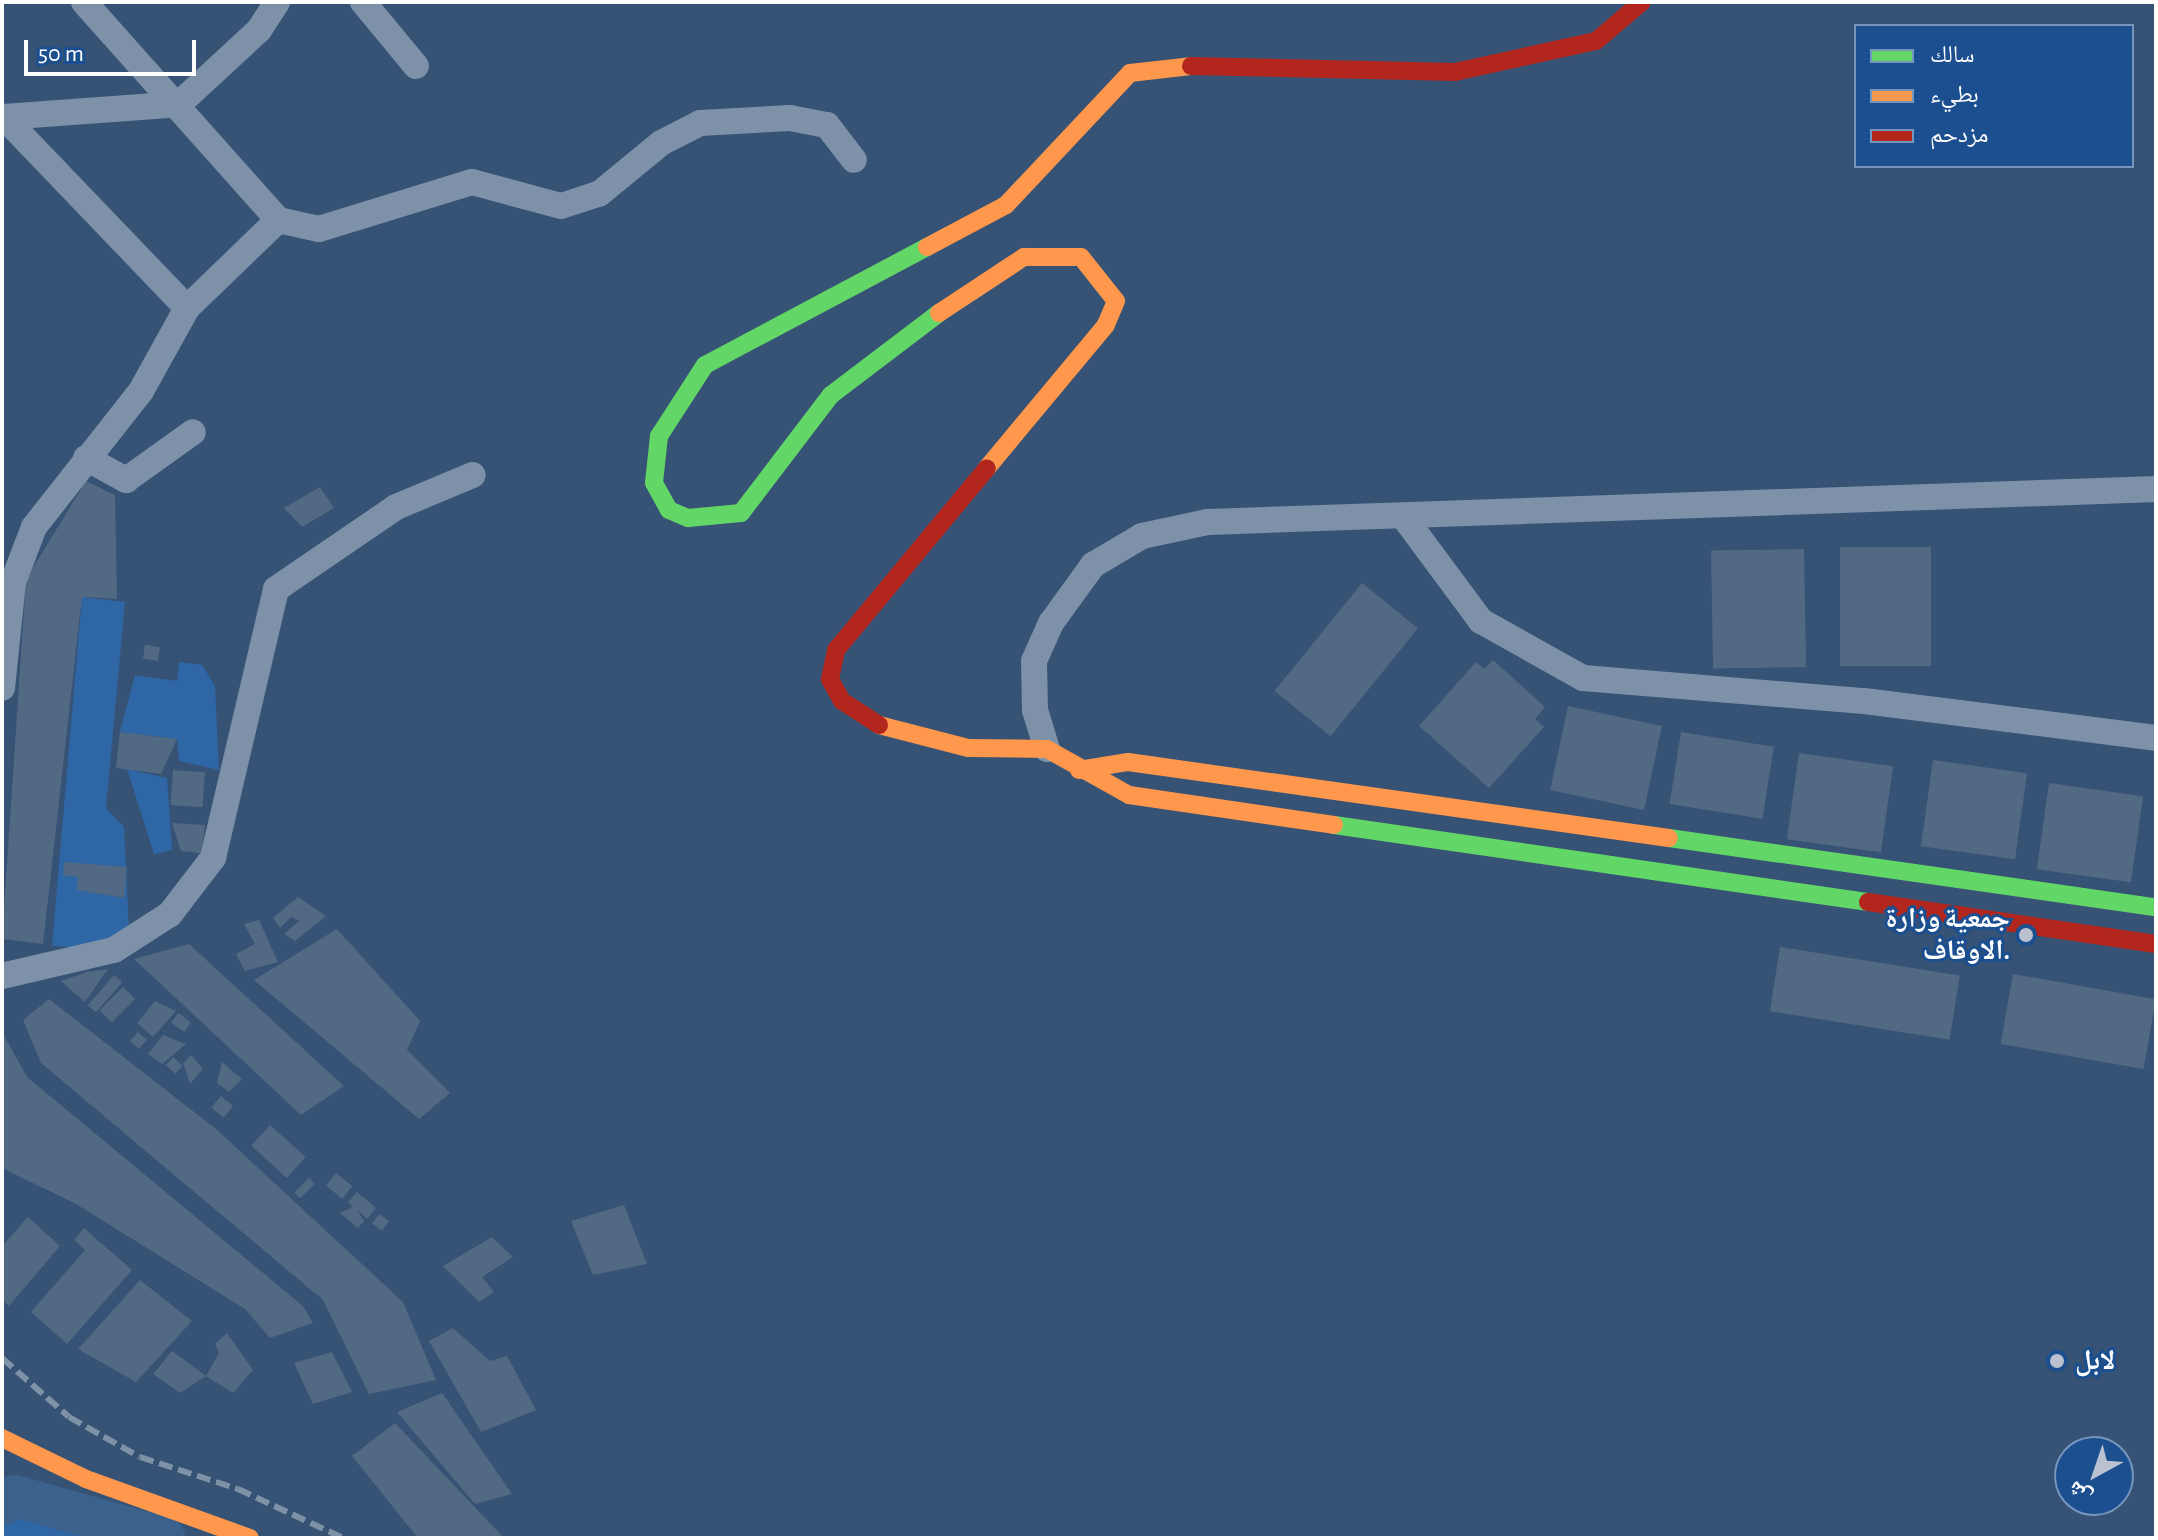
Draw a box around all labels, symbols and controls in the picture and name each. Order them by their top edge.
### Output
scale bar [28,24,200,74]
legend [1854,24,2134,168]
text: 50 m [38,42,84,66]
text: سالك [1930,43,1975,67]
text: بطيء [1930,83,1979,107]
text: مزدحم [1930,123,1989,147]
place label: جمعية وزارة الاوقاف. [1885,902,2010,968]
marker: جمعية وزارة الاوقاف. [2017,926,2035,944]
place label: لابل [2075,1344,2115,1378]
marker: لابل [2046,1350,2068,1372]
north arrow [2054,1436,2134,1516]
text: ش [2064,1477,2096,1509]

